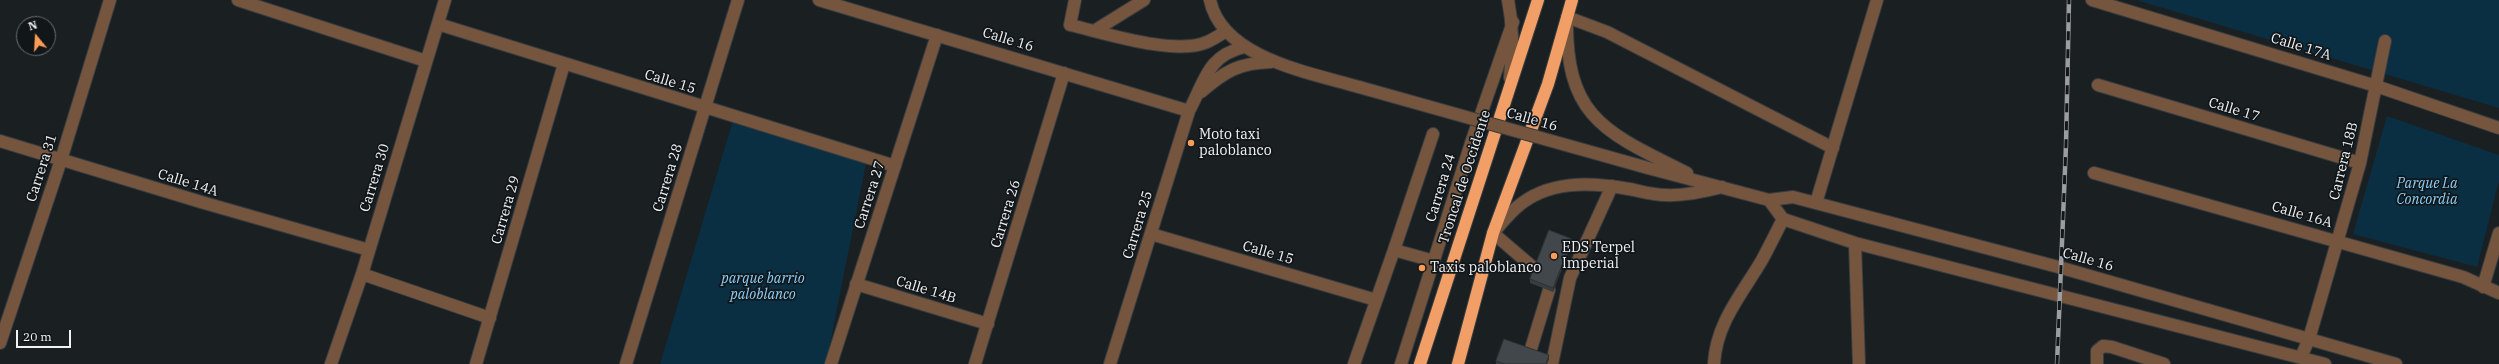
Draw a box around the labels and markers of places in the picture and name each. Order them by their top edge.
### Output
place label: Moto taxi paloblanco [1199,127,1272,160]
marker: Moto taxi paloblanco [1186,138,1196,148]
place label: EDS Terpel Imperial [1562,240,1635,272]
marker: EDS Terpel Imperial [1549,251,1559,261]
place label: Taxis paloblanco [1430,260,1541,276]
marker: Taxis paloblanco [1417,263,1427,273]

